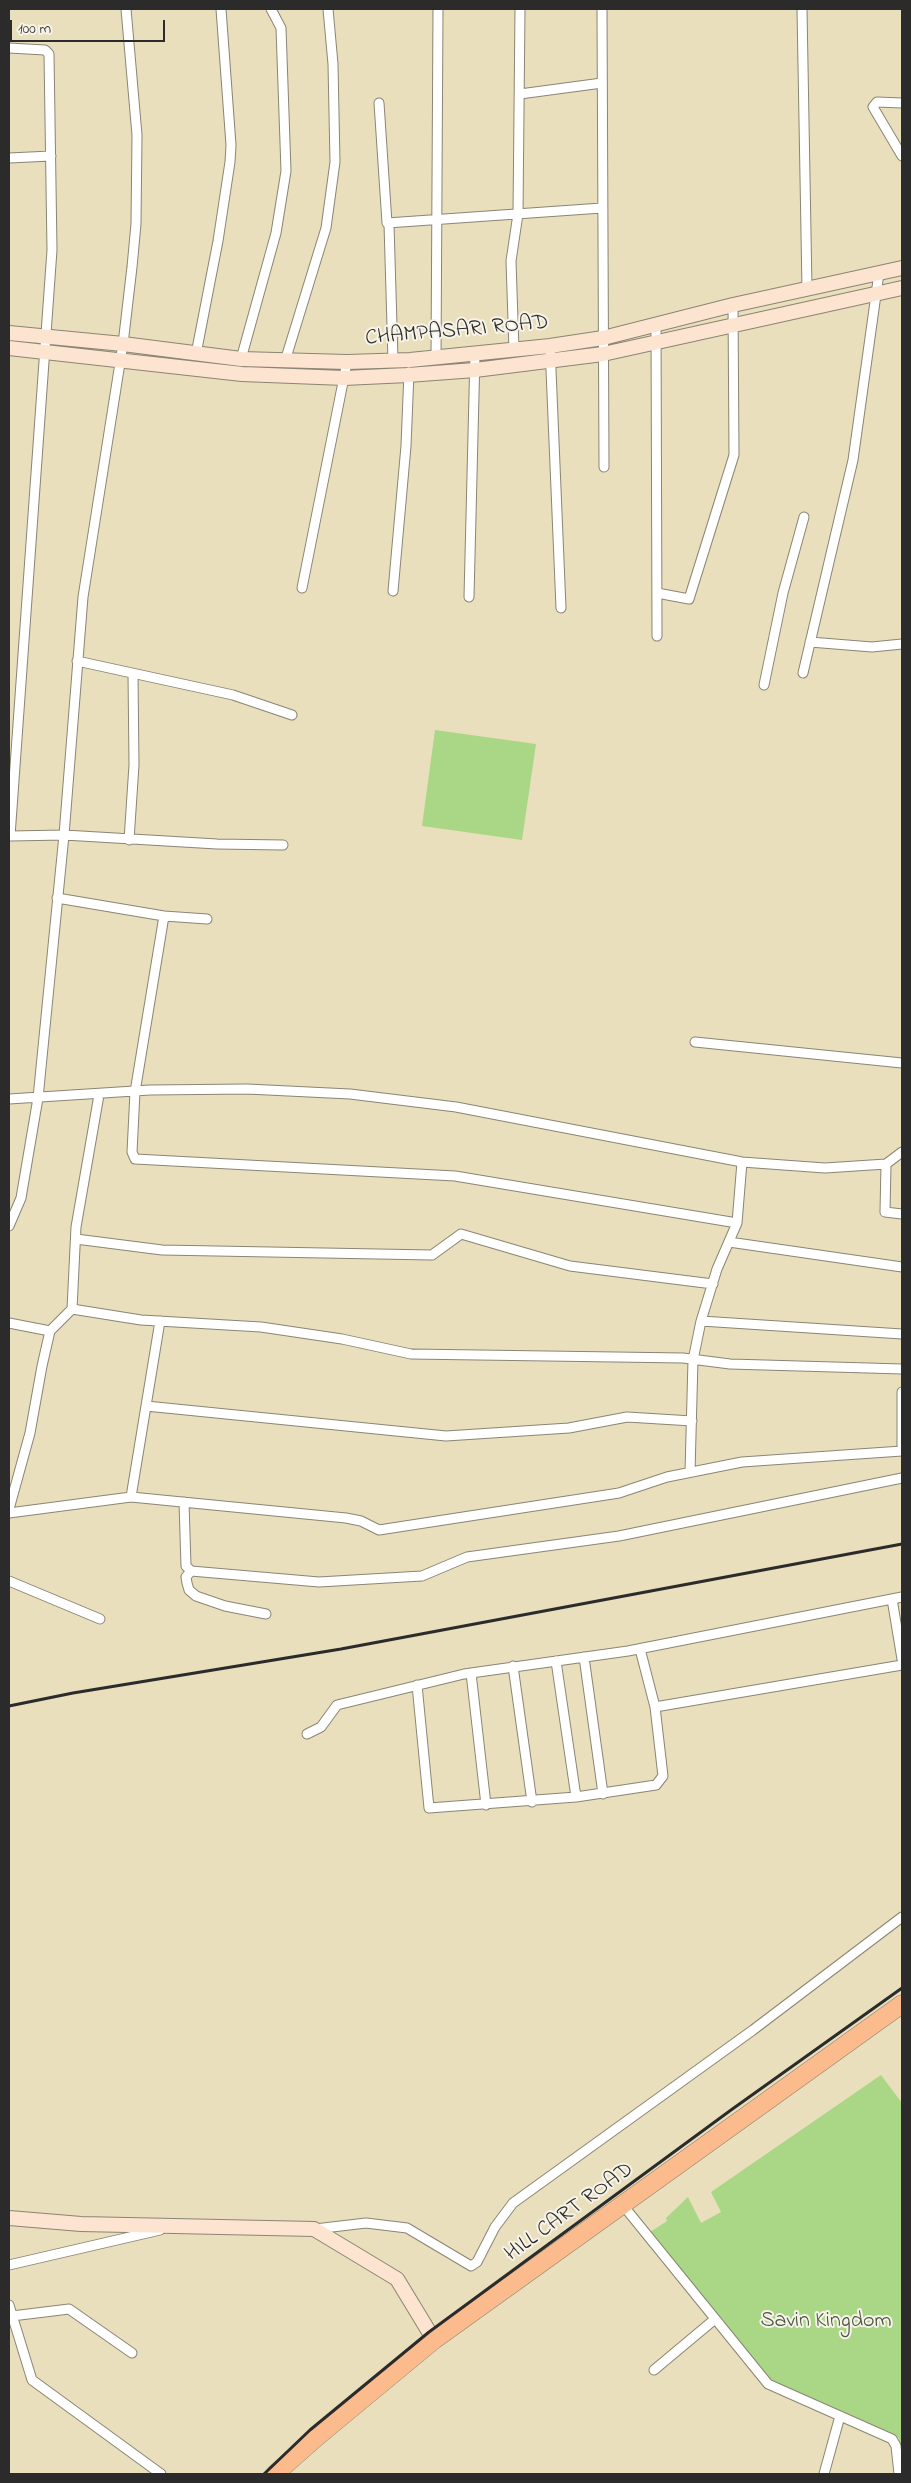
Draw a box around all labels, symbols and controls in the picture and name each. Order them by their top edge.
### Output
scale bar [12,10,168,42]
text: 100 m [18,18,51,40]
street label: CHAMPASARI ROAD [364,311,550,353]
street label: HILL CART ROAD [501,2158,639,2268]
park label: Savin Kingdom [760,2309,892,2335]

